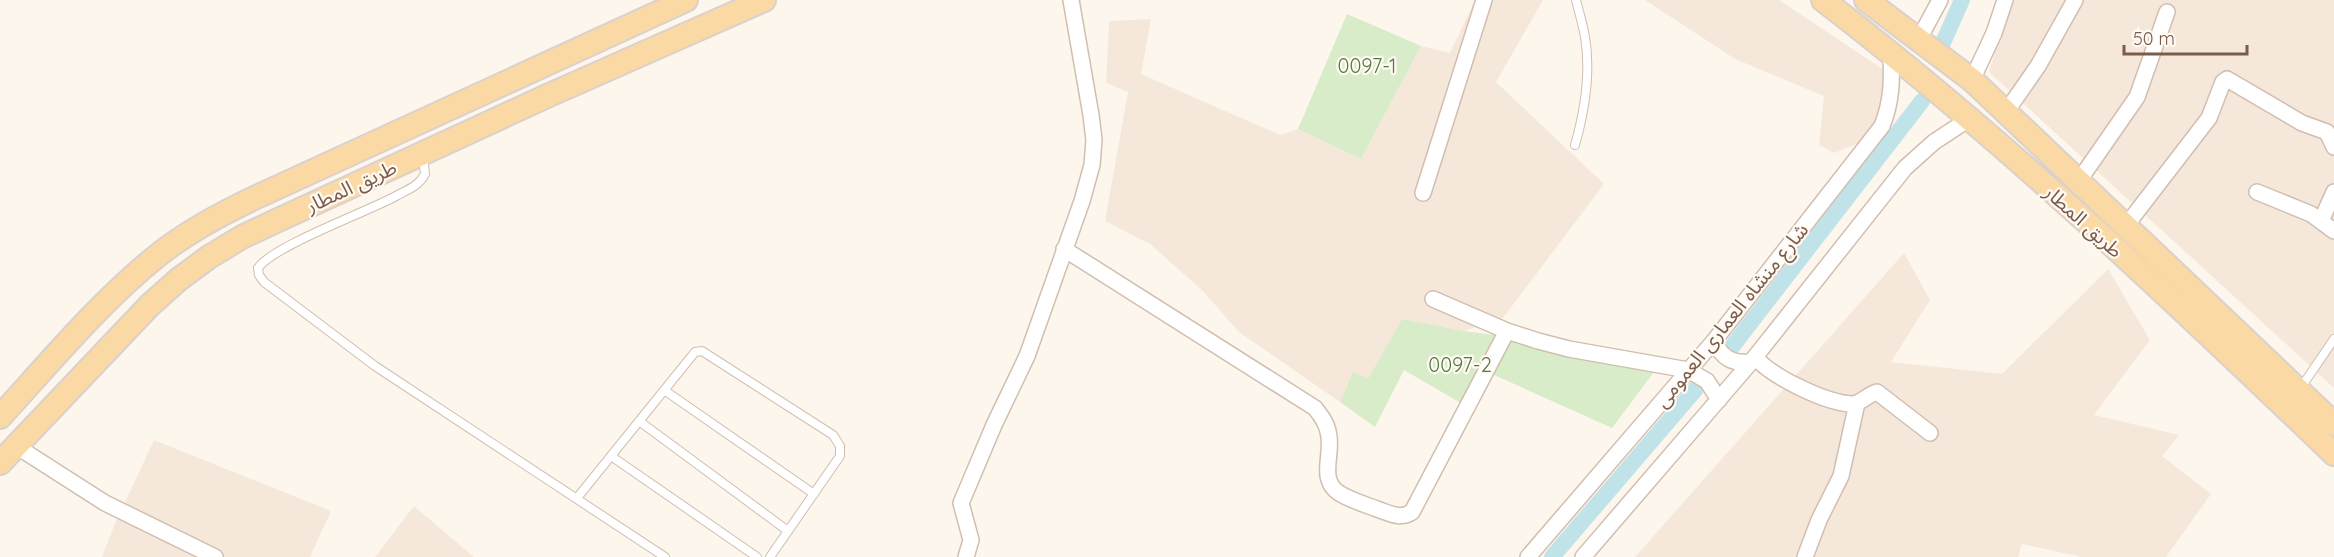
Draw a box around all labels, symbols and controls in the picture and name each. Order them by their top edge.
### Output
scale bar [2124,18,2247,56]
text: 50 m [2133,27,2175,50]
park label: 0097-1 [1338,53,1396,78]
street label: طريق المطار [301,154,401,219]
street label: طريق المطار [2038,178,2129,264]
street label: شارع منشاه العمارى العمومى [1649,218,1816,414]
park label: 0097-2 [1428,352,1492,377]

